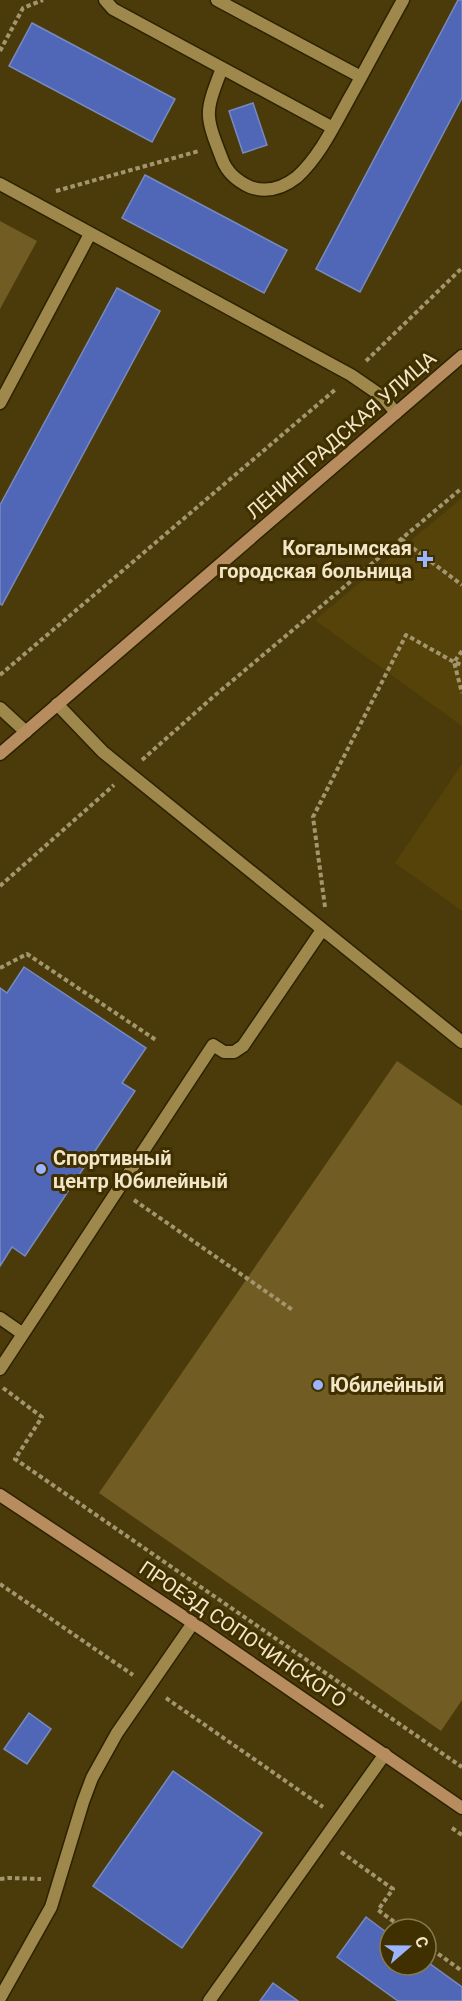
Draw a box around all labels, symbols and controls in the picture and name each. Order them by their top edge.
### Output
street label: ЛЕНИНГРАДСКАЯ УЛИЦА [241,346,441,524]
place label: Когалымская городская больница [219,536,412,583]
marker: Когалымская городская больница [416,550,434,568]
place label: Спортивный центр Юбилейный [53,1146,228,1193]
marker: Спортивный центр Юбилейный [34,1162,48,1176]
place label: Юбилейный [330,1373,444,1397]
marker: Юбилейный [311,1378,325,1392]
street label: ПРОЕЗД СОПОЧИНСКОГО [135,1556,351,1712]
north arrow [378,1917,438,1977]
text: С [411,1934,432,1950]

